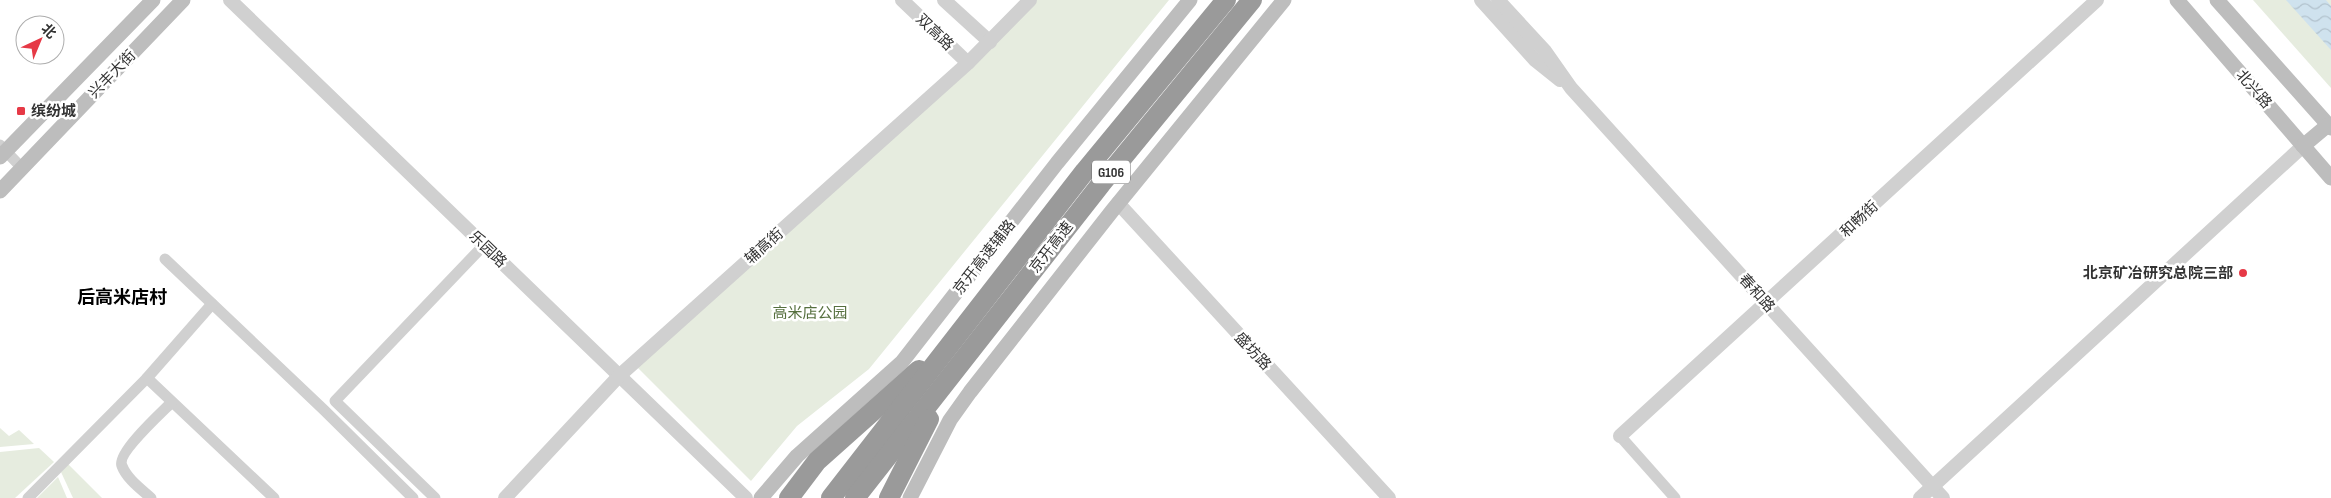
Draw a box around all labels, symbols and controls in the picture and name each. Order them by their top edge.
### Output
street label: 双高路 [912,10,957,55]
north arrow [15,15,65,65]
text: 北 [38,20,60,42]
street label: 兴丰大街 [85,46,140,103]
street label: 北兴路 [2232,66,2276,113]
place label: 缤纷城 [31,102,76,121]
marker: 缤纷城 [15,105,27,117]
road number: G106 [1092,160,1130,183]
street label: 和畅街 [1836,197,1882,242]
street label: 京开高速辅路 [949,216,1020,299]
street label: 京开高速 [1025,218,1077,277]
street label: 辅高街 [741,224,787,268]
street label: 乐园路 [465,227,510,272]
place label: 北京矿冶研究总院三部 [2083,264,2233,283]
marker: 北京矿冶研究总院三部 [2237,267,2249,279]
street label: 春和路 [1735,270,1779,316]
district label: 后高米店村 [77,287,167,308]
park label: 高米店公园 [772,304,848,323]
street label: 盛坊路 [1230,328,1275,374]

